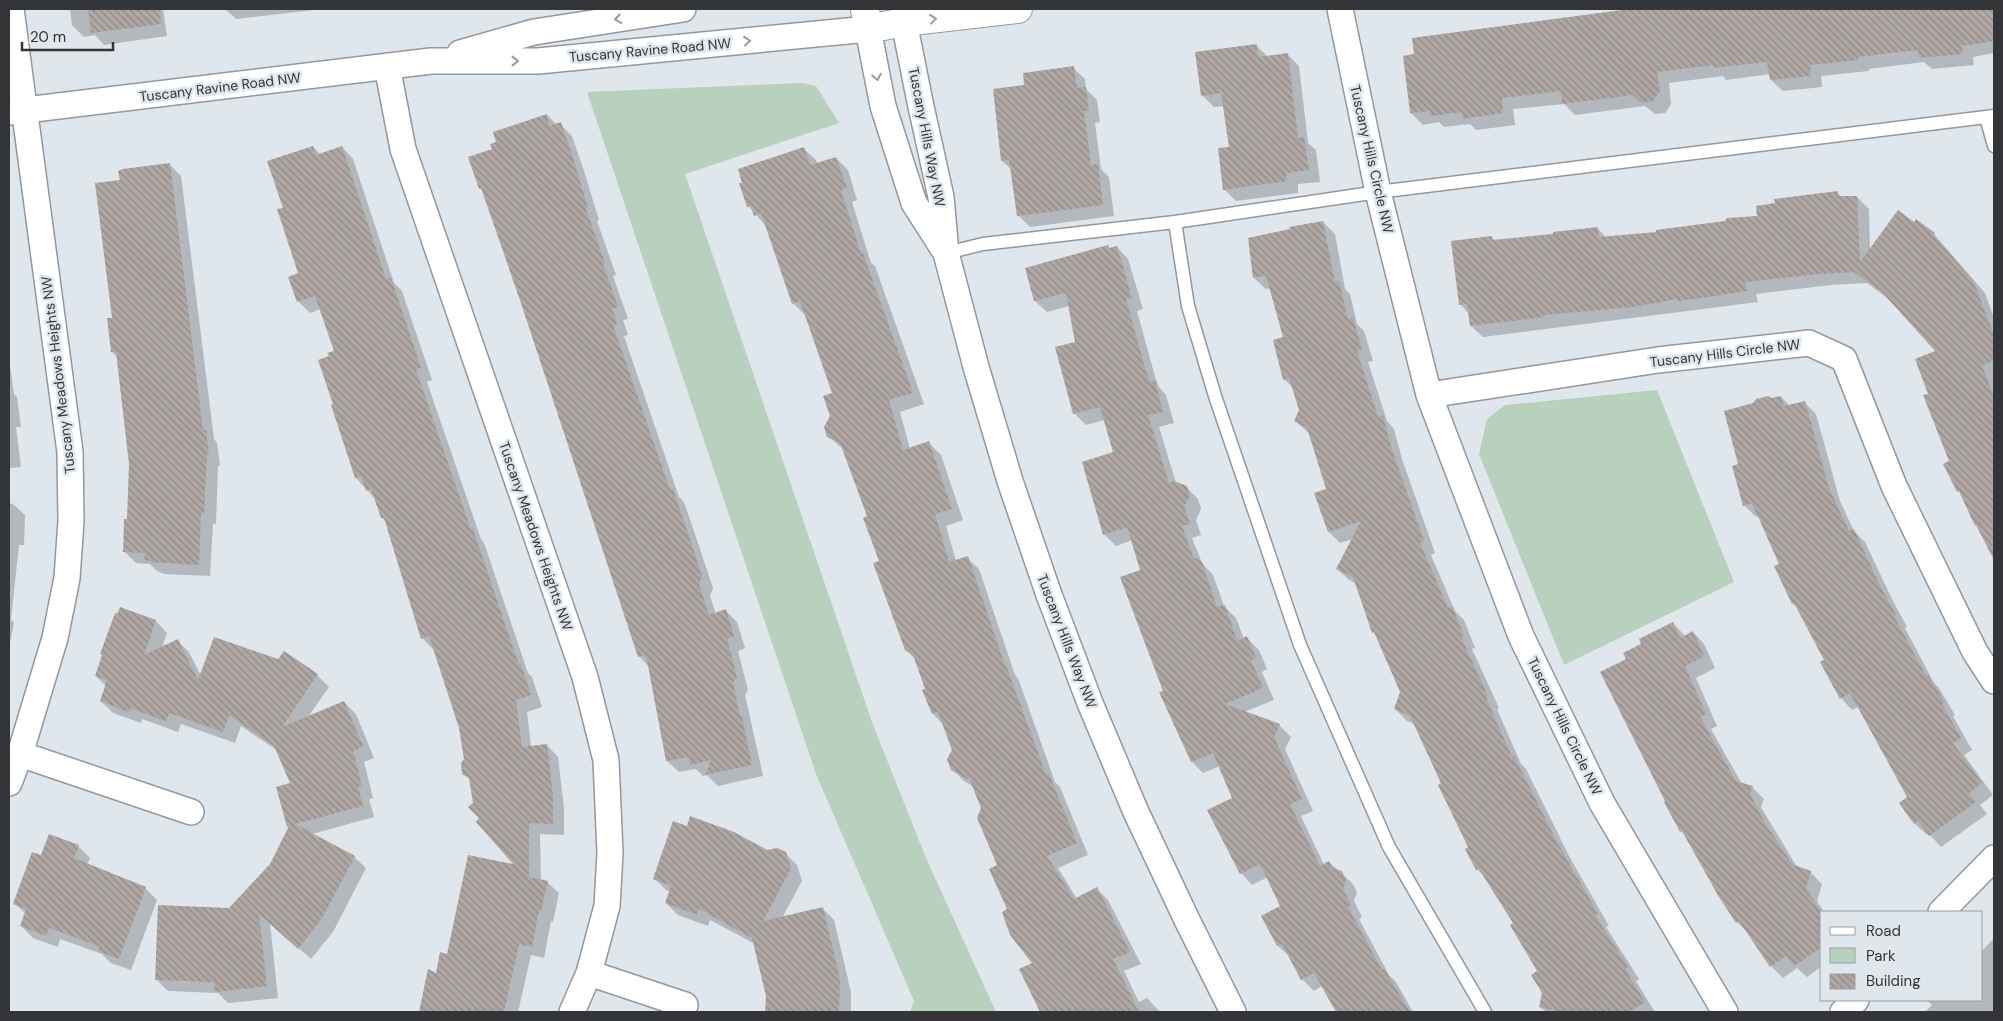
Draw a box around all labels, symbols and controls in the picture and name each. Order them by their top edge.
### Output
one-way arrow [613,13,622,23]
one-way arrow [929,14,937,25]
scale bar [22,20,114,52]
text: 20 m [30,27,66,47]
street label: Tuscany Ravine Road NW [568,34,732,66]
one-way arrow [743,36,751,47]
one-way arrow [512,56,519,66]
street label: Tuscany Hills Way NW [905,66,949,209]
street label: Tuscany Ravine Road NW [138,68,302,106]
one-way arrow [871,72,882,81]
street label: Tuscany Hills Circle NW [1346,83,1398,235]
street label: Tuscany Meadows Heights NW [37,275,79,475]
street label: Tuscany Hills Circle NW [1649,335,1802,371]
street label: Tuscany Meadows Heights NW [495,439,577,633]
street label: Tuscany Hills Way NW [1033,571,1101,711]
street label: Tuscany Hills Circle NW [1524,654,1606,798]
legend [1820,911,1983,1001]
text: Road [1866,921,1901,941]
text: Park [1866,946,1896,966]
text: Building [1866,971,1921,991]

